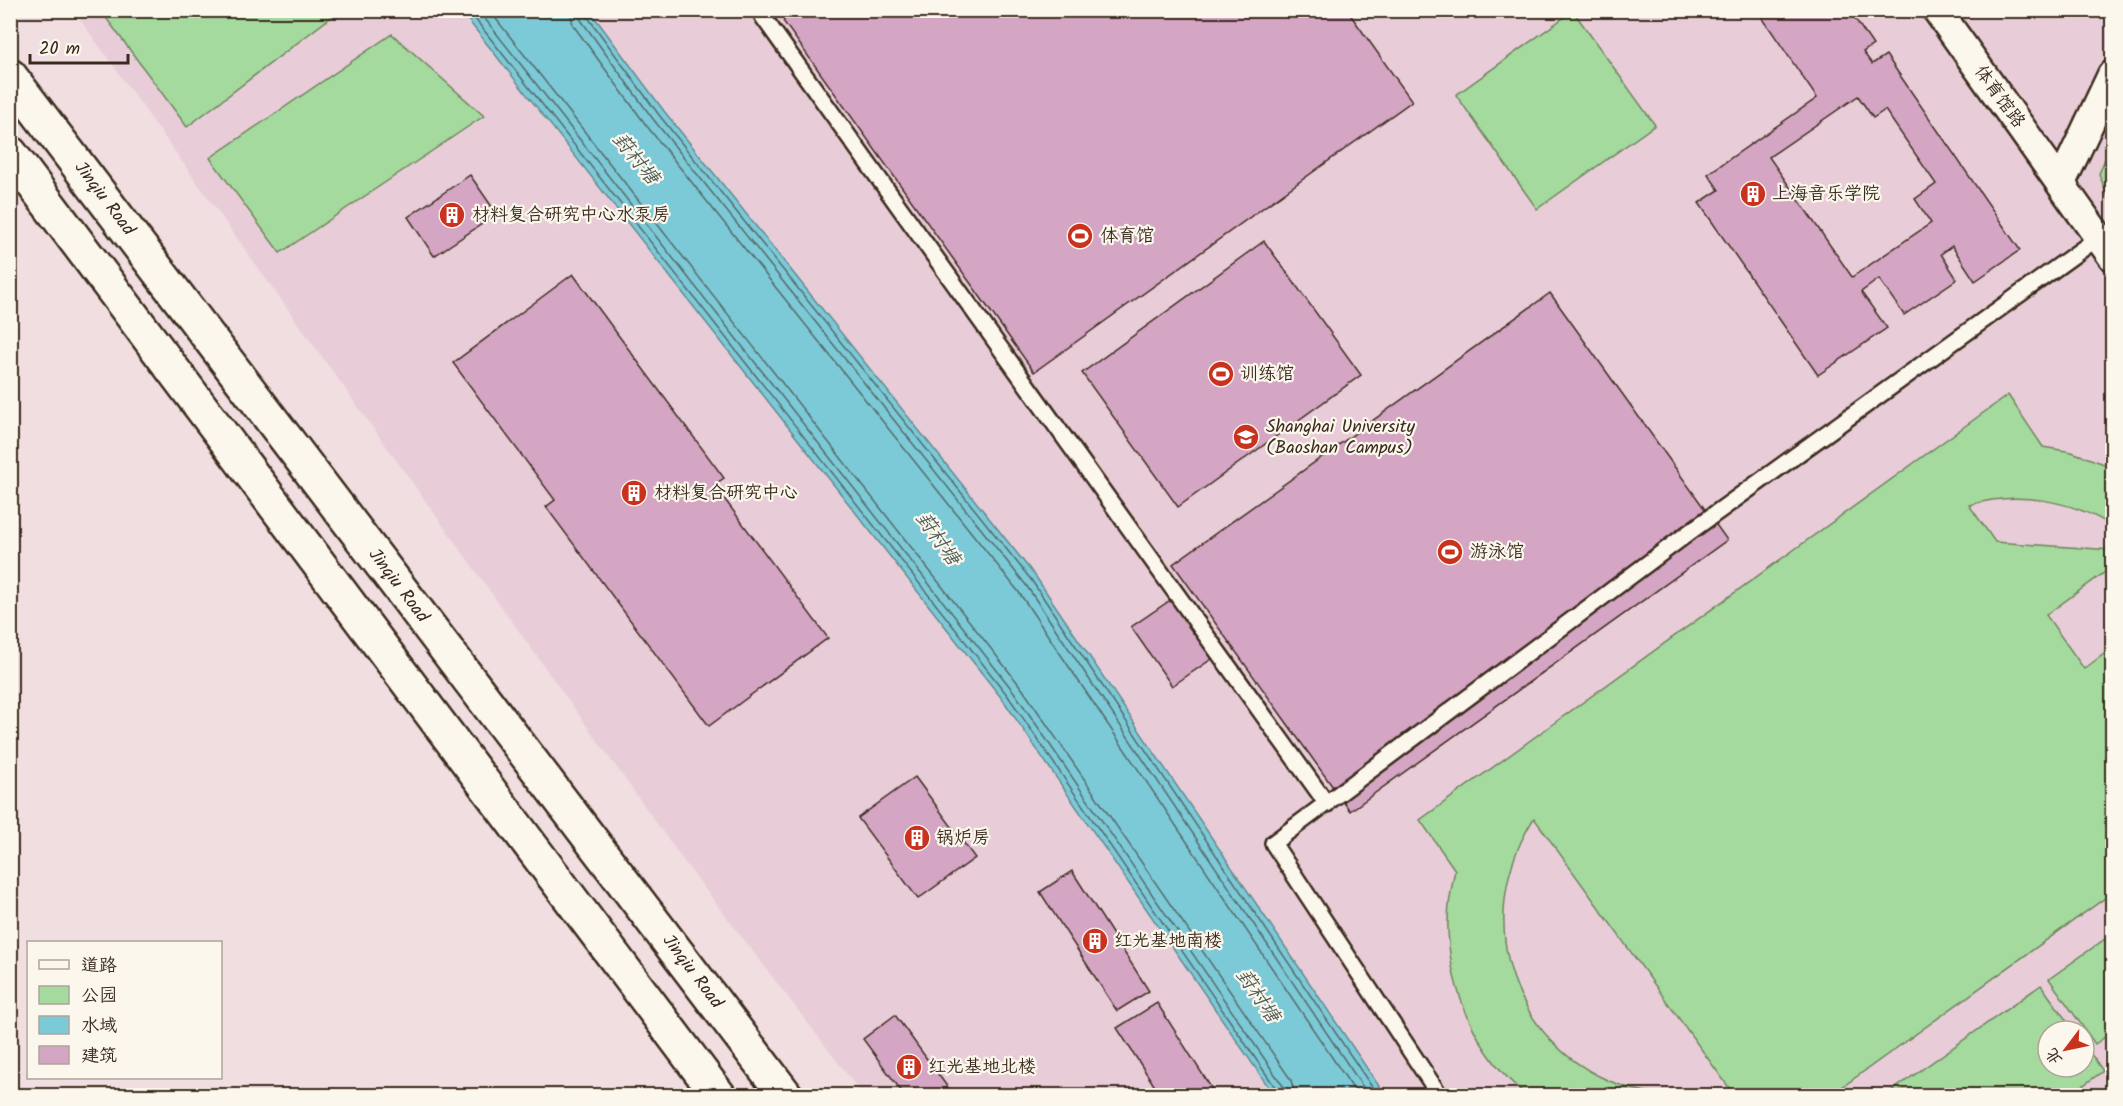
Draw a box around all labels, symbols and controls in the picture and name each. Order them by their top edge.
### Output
scale bar [30,27,128,65]
text: 20 m [39,35,80,64]
street label: 体育馆路 [1966,59,2032,135]
water label: 葑村塘 [604,126,668,194]
street label: Jinqiu Road [66,155,142,243]
building icon: 上海音乐学院 [1738,179,1768,209]
place label: 上海音乐学院 [1772,180,1880,209]
building icon: 材料复合研究中心水泵房 [437,200,467,230]
place label: 材料复合研究中心水泵房 [472,201,670,230]
sports icon: 体育馆 [1065,221,1095,251]
place label: 体育馆 [1100,222,1154,251]
sports icon: 训练馆 [1206,359,1236,389]
place label: 训练馆 [1240,360,1294,389]
place label: Shanghai University (Baoshan Campus) [1266,413,1416,463]
school or university icon: Shanghai University (Baoshan Campus) [1231,422,1261,452]
building icon: 材料复合研究中心 [619,478,649,508]
place label: 材料复合研究中心 [654,479,798,508]
water label: 葑村塘 [907,505,968,574]
sports icon: 游泳馆 [1435,537,1465,567]
place label: 游泳馆 [1470,538,1524,567]
street label: Jinqiu Road [360,542,436,630]
building icon: 锅炉房 [902,823,932,853]
place label: 锅炉房 [936,824,990,853]
building icon: 红光基地南楼 [1080,926,1110,956]
place label: 红光基地南楼 [1114,927,1222,956]
street label: Jinqiu Road [654,928,730,1016]
legend [27,941,222,1079]
text: 道路 [81,952,117,981]
water label: 葑村塘 [1227,962,1288,1031]
text: 公园 [81,982,117,1011]
text: 水域 [81,1012,117,1041]
north arrow [2036,1019,2096,1079]
text: 建筑 [81,1042,117,1071]
text: 北 [2040,1043,2069,1070]
building icon: 红光基地北楼 [894,1052,924,1082]
place label: 红光基地北楼 [928,1053,1036,1082]

